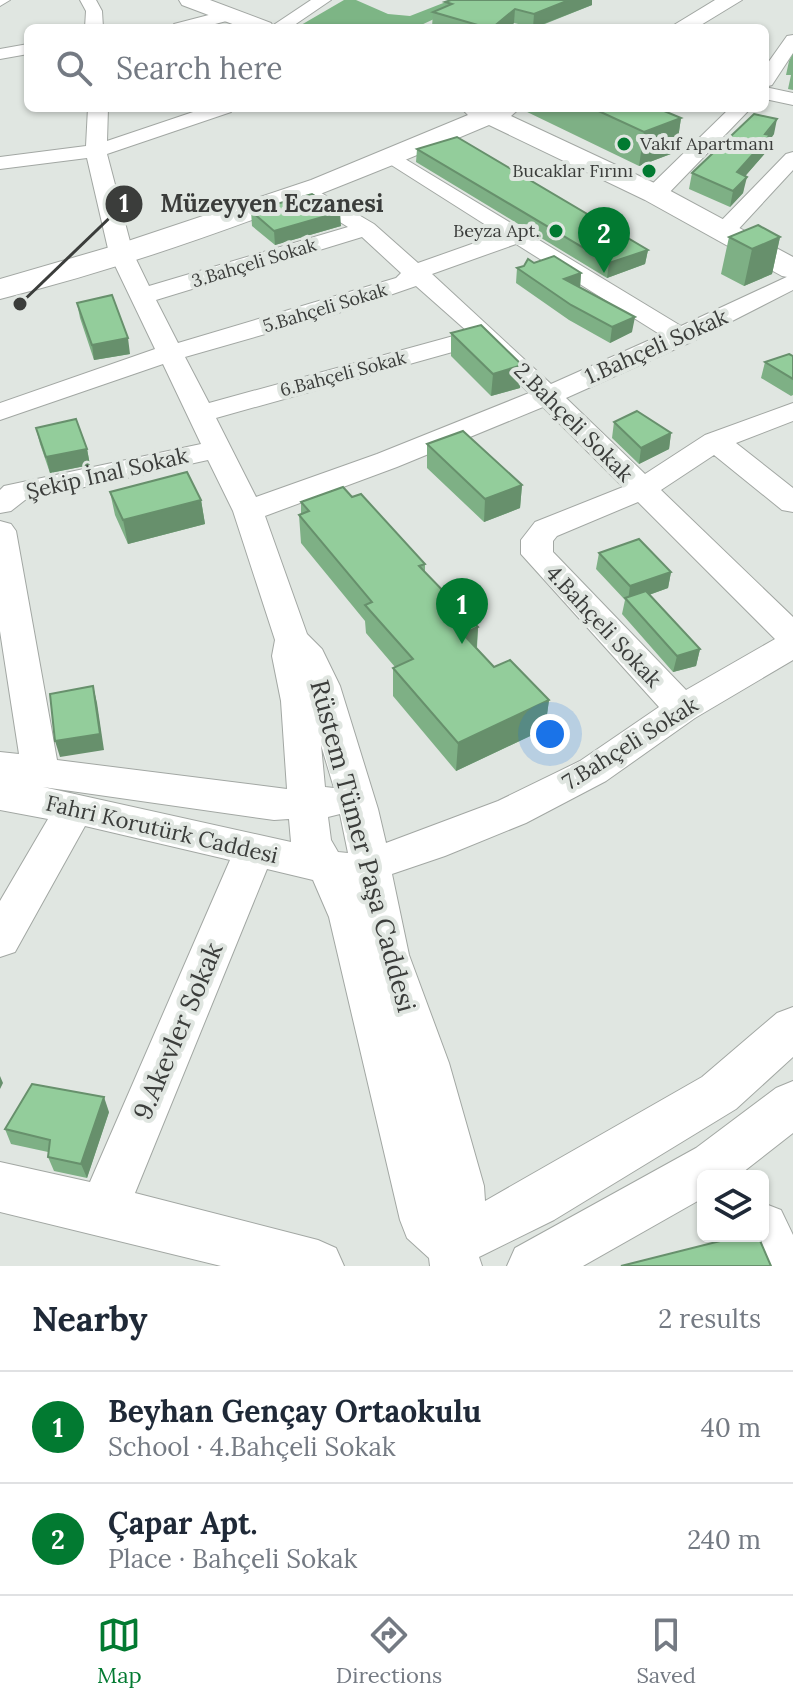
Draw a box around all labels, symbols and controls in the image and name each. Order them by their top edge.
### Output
search box [24,24,769,112]
icon: search [52,46,96,90]
text: Search here [116,49,283,87]
place label: Vakıf Apartmanı [639,132,774,155]
marker: Vakıf Apartmanı [615,135,633,153]
place label: Bucaklar Fırını [512,159,633,182]
marker: Bucaklar Fırını [640,162,658,180]
callout: Müzeyyen Eczanesi [104,180,399,228]
text: 1 [119,188,129,219]
text: Müzeyyen Eczanesi [160,188,384,219]
pin: 2 [578,207,630,273]
place label: Beyza Apt. [453,219,540,242]
marker: Beyza Apt. [547,222,565,240]
street label: 3.Bahçeli Sokak [189,233,319,292]
street label: 5.Bahçeli Sokak [260,278,390,337]
street label: 1.Bahçeli Sokak [580,302,732,390]
street label: 6.Bahçeli Sokak [277,346,409,401]
street label: 2.Bahçeli Sokak [509,357,640,488]
street label: Şekip İnal Sokak [23,441,191,505]
street label: 4.Bahçeli Sokak [540,559,668,693]
pin: 1 [436,578,488,644]
street label: Rüstem Tümer Paşa Caddesi [303,676,424,1016]
street label: 7.Bahçeli Sokak [557,690,703,796]
your location [530,714,570,754]
street label: Fahri Korutürk Caddesi [43,789,281,869]
street label: 9.Akevler Sokak [125,937,230,1124]
map controls [697,1170,769,1242]
button: layers [697,1170,769,1242]
text: Nearby [32,1297,148,1340]
text: 2 results [658,1302,761,1335]
text: Beyhan Gençay Ortaokulu [108,1392,481,1430]
text: 1 [53,1411,63,1444]
text: 40 m [701,1411,761,1444]
text: School · 4.Bahçeli Sokak [108,1430,396,1463]
text: Çapar Apt. [108,1504,257,1542]
text: 2 [51,1523,65,1556]
text: 240 m [687,1523,761,1556]
text: Place · Bahçeli Sokak [108,1542,358,1575]
tab: Map [97,1613,142,1689]
tab: Directions [336,1613,442,1689]
tab: Saved [636,1613,696,1689]

